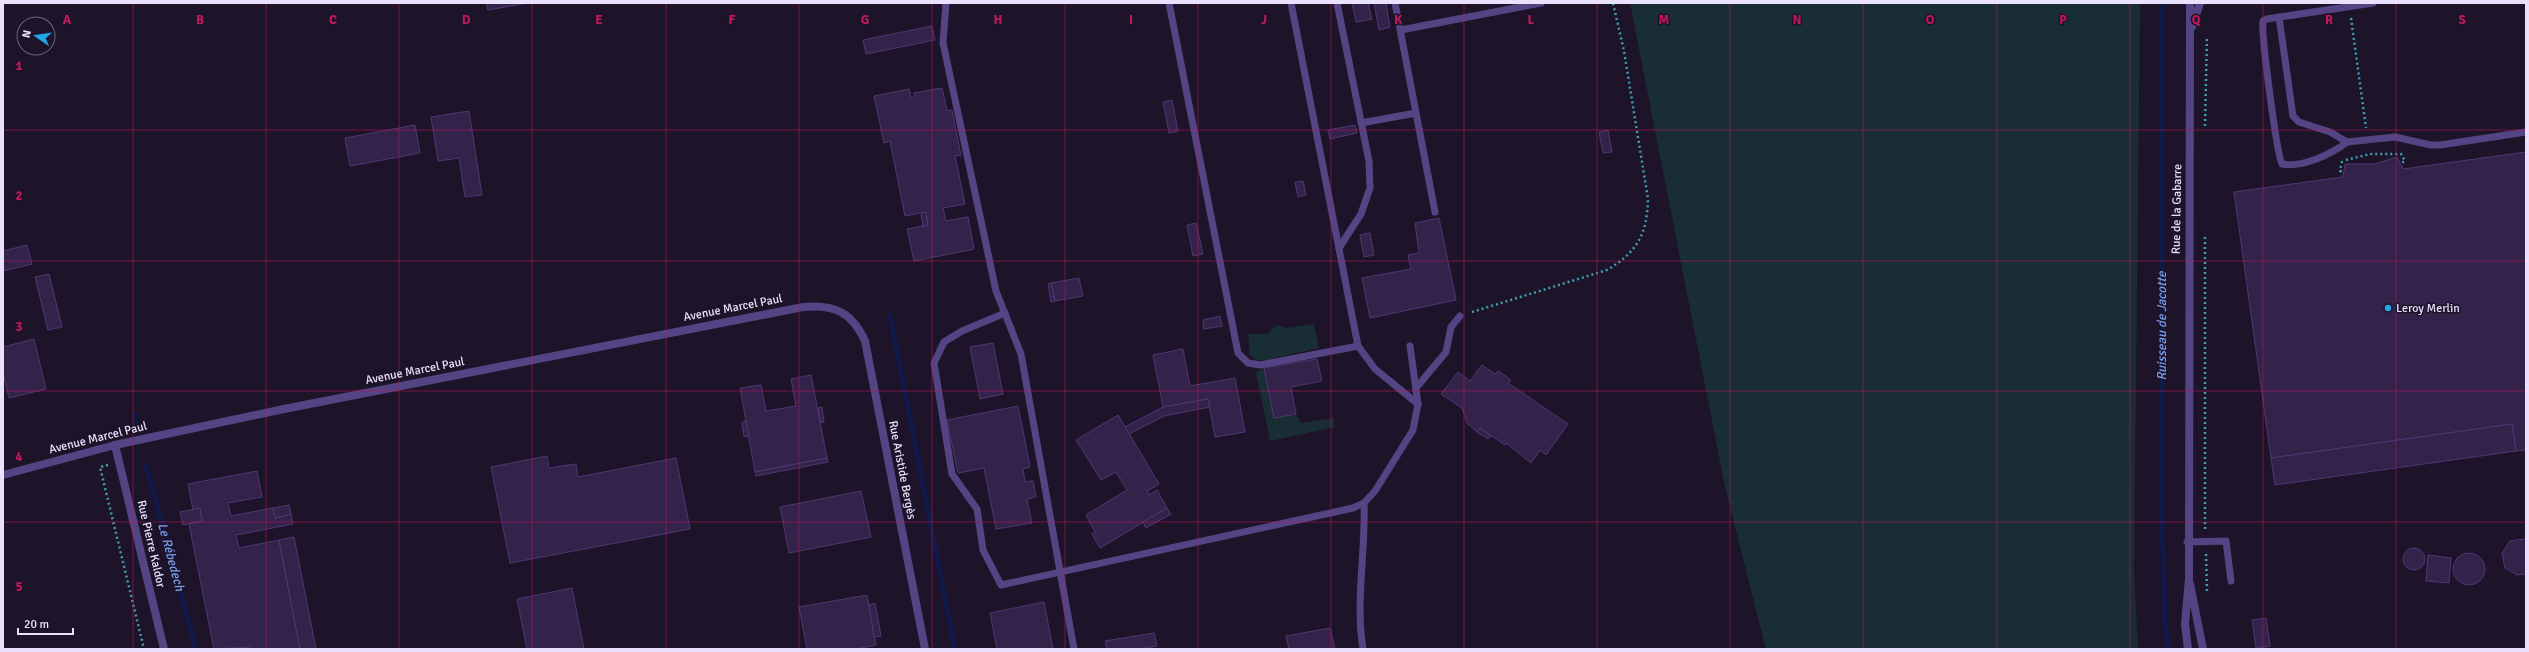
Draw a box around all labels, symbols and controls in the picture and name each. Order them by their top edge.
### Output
text: A [63,12,72,28]
text: B [196,12,204,28]
text: C [329,12,337,28]
text: D [462,12,471,28]
text: E [595,12,603,28]
text: F [729,12,736,28]
text: G [861,12,869,28]
text: H [994,12,1002,28]
text: I [1129,12,1133,28]
text: J [1261,12,1267,28]
text: K [1394,12,1402,28]
text: L [1528,12,1535,28]
text: M [1659,12,1670,28]
text: N [1792,12,1802,28]
text: O [1926,12,1935,28]
text: P [2059,12,2067,28]
text: Q [2192,12,2201,28]
text: R [2325,12,2333,28]
text: S [2458,12,2466,28]
north arrow [16,16,56,56]
text: N [20,29,34,39]
text: 1 [15,58,23,74]
street label: Rue de la Gabarre [2169,164,2185,254]
text: 2 [15,188,23,204]
water label: Ruisseau de Jacotte [2154,270,2170,381]
street label: Avenue Marcel Paul [682,291,784,325]
place label: Leroy Merlin [2396,301,2460,316]
marker: Leroy Merlin [2383,303,2393,313]
text: 3 [15,319,23,335]
street label: Avenue Marcel Paul [364,354,466,388]
street label: Avenue Marcel Paul [47,418,149,457]
street label: Rue Aristide Bergès [885,419,919,521]
text: 4 [15,449,23,465]
street label: Rue Pierre Kaldor [134,499,168,590]
water label: Le Rébedech [154,521,188,594]
text: 5 [15,579,23,595]
scale bar [18,610,73,636]
text: 20 m [24,617,49,632]

